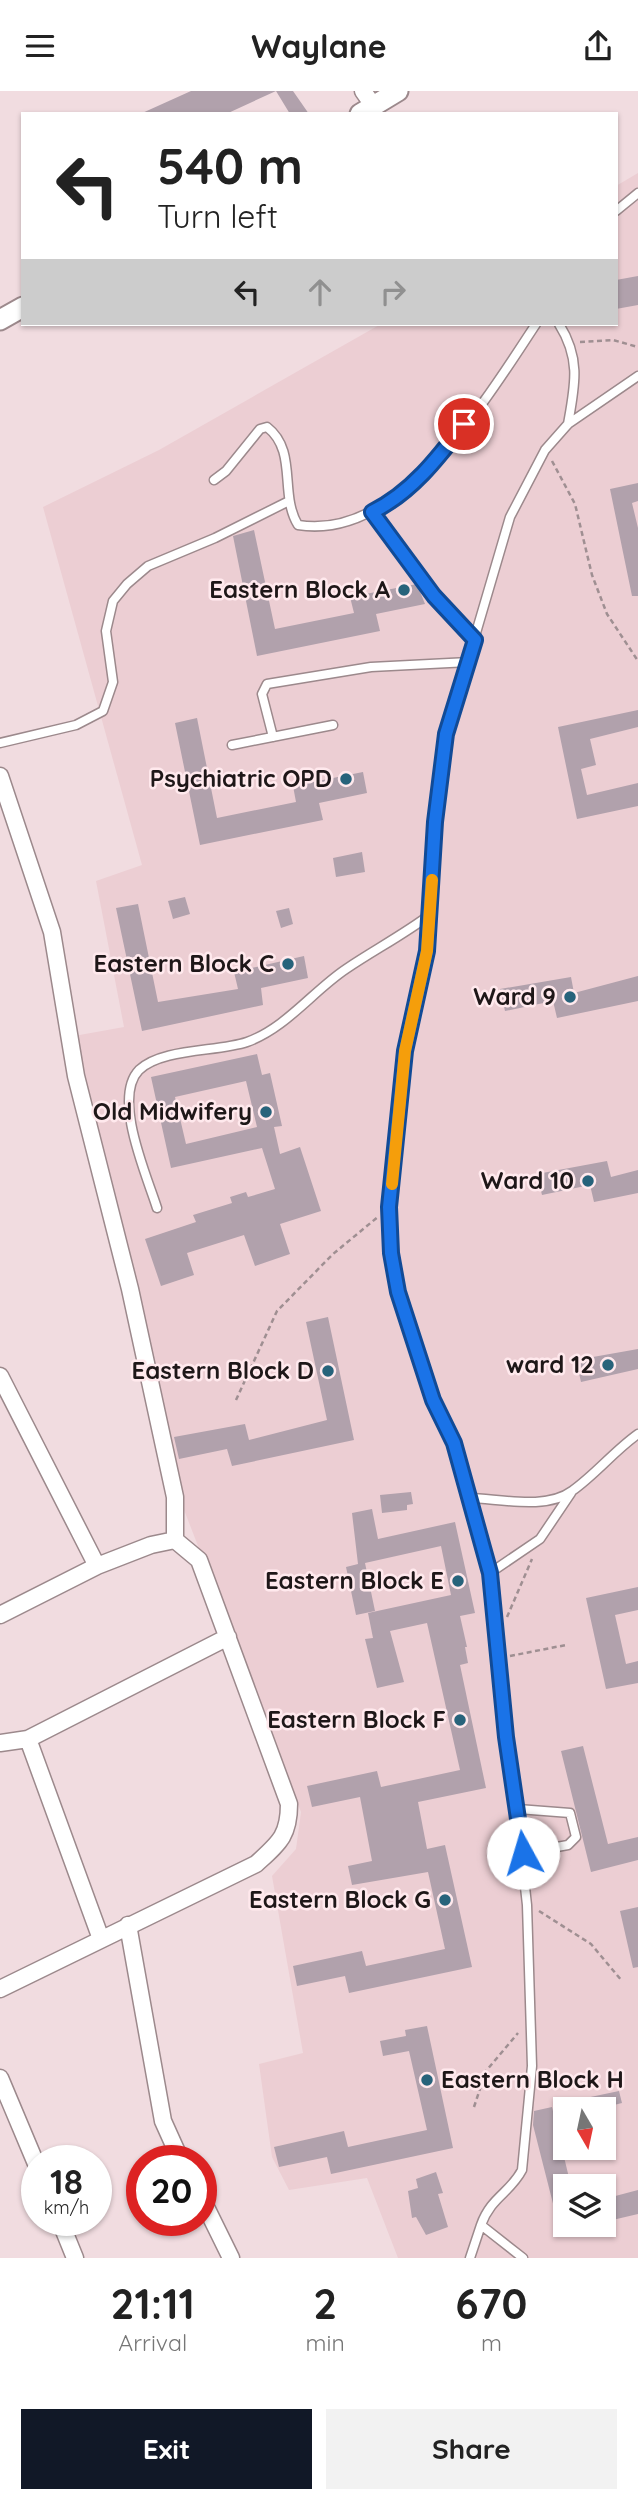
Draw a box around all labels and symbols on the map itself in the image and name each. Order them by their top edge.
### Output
pin [434,394,494,454]
place label: Eastern Block A [209,574,391,604]
marker: Eastern Block A [396,582,412,598]
place label: Psychiatric OPD [150,763,332,793]
marker: Psychiatric OPD [338,771,354,787]
place label: Eastern Block C [94,948,274,978]
marker: Eastern Block C [280,956,296,972]
place label: Ward 9 [473,981,556,1011]
marker: Ward 9 [562,989,578,1005]
place label: Old Midwifery [93,1096,252,1126]
marker: Old Midwifery [258,1104,274,1120]
place label: Ward 10 [481,1165,574,1195]
marker: Ward 10 [580,1173,596,1189]
place label: ward 12 [506,1349,594,1379]
place label: Eastern Block D [131,1355,314,1385]
marker: ward 12 [600,1357,616,1373]
marker: Eastern Block D [320,1363,336,1379]
place label: Eastern Block E [265,1565,444,1595]
marker: Eastern Block E [450,1573,466,1589]
place label: Eastern Block F [267,1704,446,1734]
marker: Eastern Block F [452,1712,468,1728]
position arrow [486,1816,560,1890]
place label: Eastern Block G [249,1884,431,1914]
marker: Eastern Block G [437,1892,453,1908]
place label: Eastern Block H [441,2064,624,2094]
marker: Eastern Block H [419,2072,435,2088]
north arrow [553,2097,616,2159]
speed limit sign: 20 [126,2145,217,2236]

